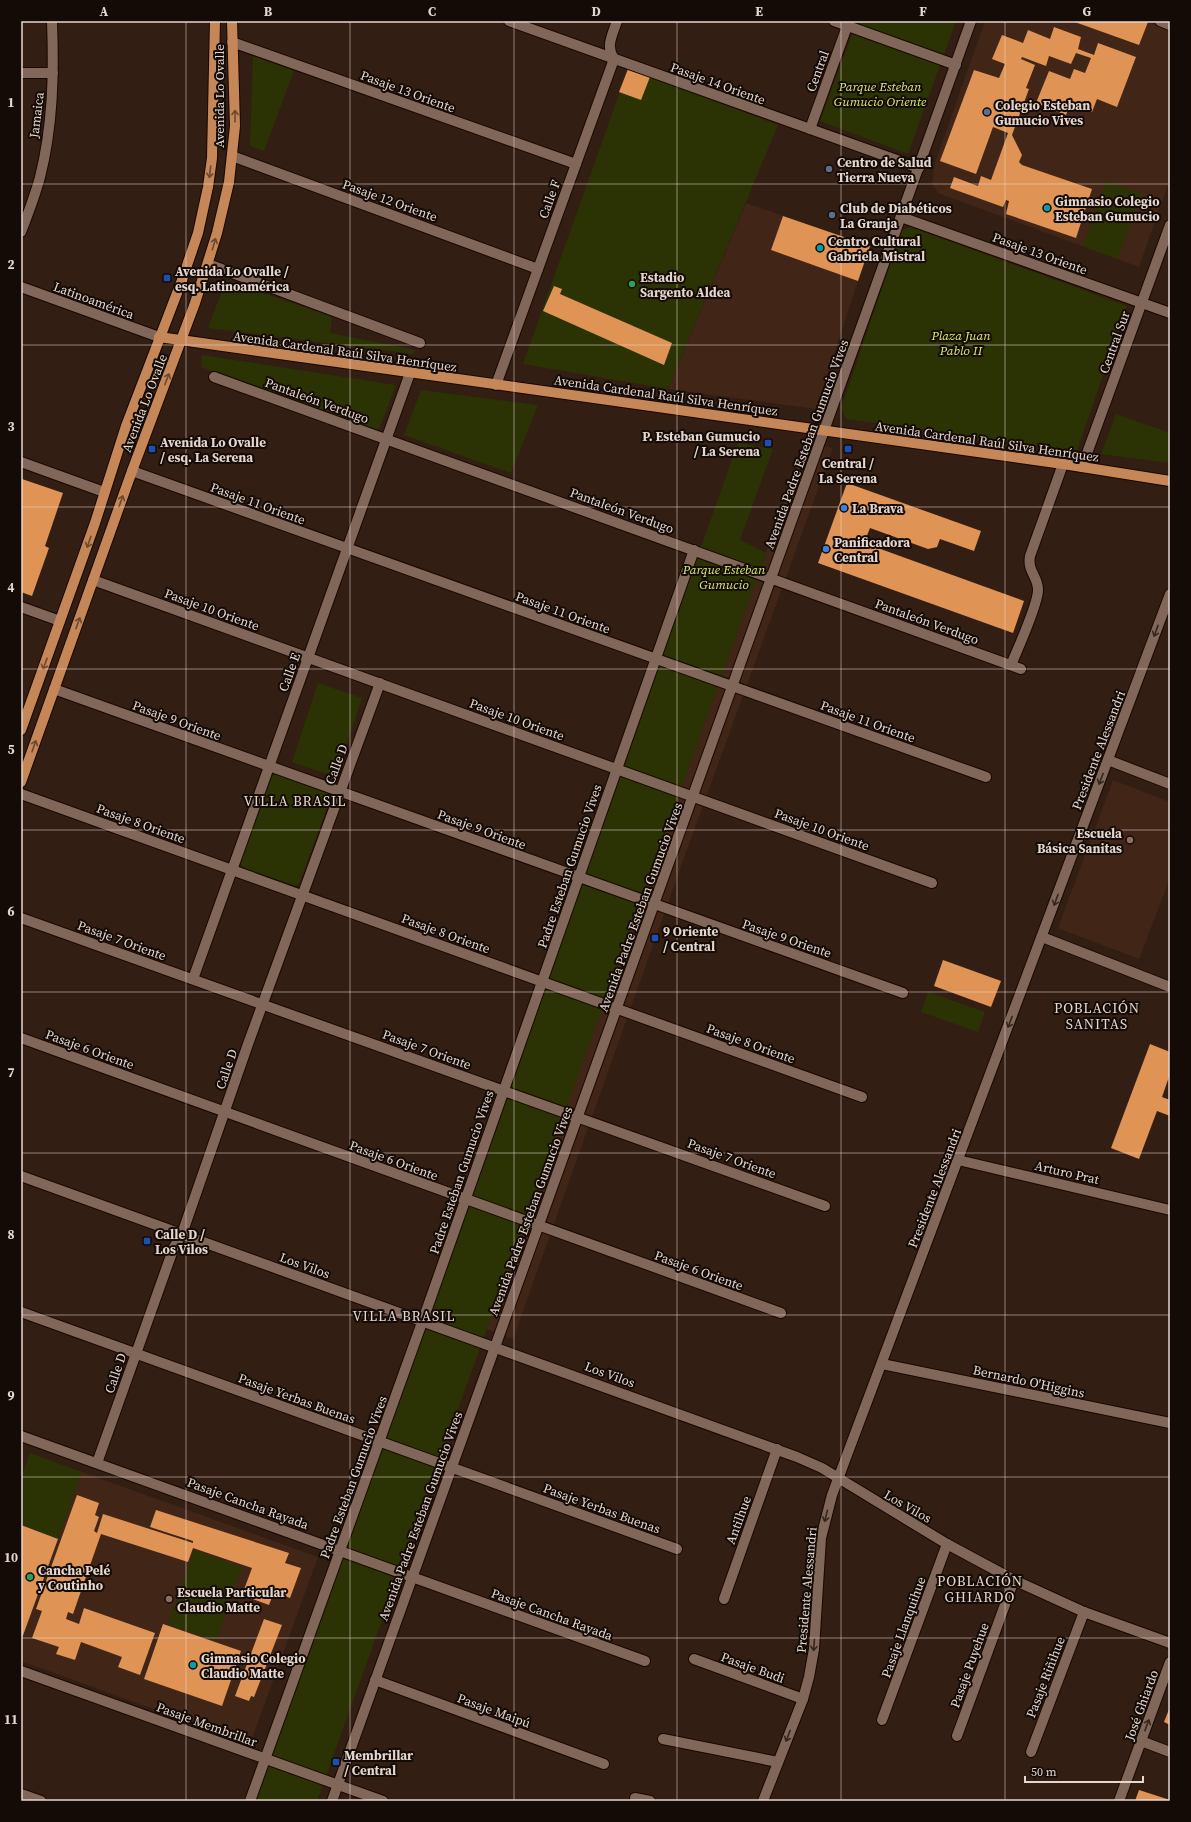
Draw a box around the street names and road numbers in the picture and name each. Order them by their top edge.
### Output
street label: Avenida Lo Ovalle [211,44,228,148]
street label: Central [802,48,833,94]
street label: Pasaje 14 Oriente [668,58,768,109]
street label: Pasaje 13 Oriente [358,66,458,117]
street label: Jamaica [25,91,48,140]
street label: Pasaje 12 Oriente [340,175,440,226]
street label: Calle F [535,177,564,221]
street label: Pasaje 13 Oriente [990,228,1090,279]
street label: Latinoamérica [51,278,137,323]
street label: Central Sur [1095,308,1134,376]
street label: Avenida Cardenal Raúl Silva Henríquez [232,327,458,376]
street label: Avenida Padre Esteban Gumucio Vives [761,337,852,551]
street label: Avenida Lo Ovalle [118,351,171,455]
street label: Avenida Cardenal Raúl Silva Henríquez [553,371,779,420]
street label: Pantaleón Verdugo [263,374,371,427]
street label: Avenida Cardenal Raúl Silva Henríquez [874,417,1100,466]
street label: Pasaje 11 Oriente [208,478,308,529]
street label: Pantaleón Verdugo [568,484,676,537]
street label: Pasaje 10 Oriente [162,584,262,635]
street label: Pasaje 11 Oriente [513,587,613,638]
street label: Pantaleón Verdugo [873,595,981,648]
street label: Calle E [275,650,304,694]
street label: Presidente Alessandri [1068,688,1129,812]
street label: Pasaje 10 Oriente [467,694,567,745]
street label: Pasaje 11 Oriente [818,696,918,747]
street label: Pasaje 9 Oriente [130,697,224,745]
street label: Calle D [321,742,352,787]
street label: Padre Esteban Gumucio Vives [533,782,606,950]
street label: Pasaje 8 Oriente [94,800,188,848]
street label: Avenida Padre Esteban Gumucio Vives [595,800,686,1014]
street label: Pasaje 10 Oriente [772,804,872,855]
street label: Pasaje 9 Oriente [435,806,529,854]
street label: Pasaje 8 Oriente [399,910,493,958]
street label: Pasaje 9 Oriente [740,915,834,962]
street label: Pasaje 7 Oriente [75,917,169,965]
street label: Pasaje 8 Oriente [704,1020,798,1068]
street label: Pasaje 6 Oriente [43,1026,137,1074]
street label: Pasaje 7 Oriente [380,1026,474,1074]
street label: Calle D [212,1047,241,1092]
street label: Padre Esteban Gumucio Vives [425,1088,498,1256]
street label: Avenida Padre Esteban Gumucio Vives [485,1104,576,1318]
street label: Presidente Alessandri [904,1126,965,1250]
street label: Pasaje 7 Oriente [685,1135,779,1183]
street label: Pasaje 6 Oriente [347,1137,441,1185]
street label: Arturo Prat [1033,1157,1101,1188]
street label: Pasaje 6 Oriente [652,1247,746,1295]
street label: Los Vilos [277,1249,333,1282]
street label: Calle D [101,1351,130,1396]
street label: Los Vilos [582,1358,638,1391]
street label: Bernardo O'Higgins [972,1361,1087,1402]
street label: Pasaje Yerbas Buenas [236,1369,358,1428]
street label: Padre Esteban Gumucio Vives [316,1393,391,1561]
street label: Avenida Padre Esteban Gumucio Vives [375,1409,466,1623]
street label: Pasaje Cancha Rayada [185,1474,311,1533]
street label: Pasaje Yerbas Buenas [541,1479,663,1538]
street label: Los Vilos [881,1486,935,1527]
street label: Antilhue [722,1493,755,1547]
street label: Presidente Alessandri [793,1526,820,1654]
street label: Pasaje Llanquihue [877,1574,930,1680]
street label: Pasaje Cancha Rayada [489,1585,615,1644]
street label: Pasaje Puyehue [946,1620,993,1710]
street label: Pasaje Riñihue [1022,1634,1069,1720]
street label: Pasaje Budi [719,1648,787,1687]
street label: José Ghiardo [1120,1667,1162,1744]
street label: Pasaje Maipú [455,1689,533,1732]
street label: Pasaje Membrillar [154,1698,260,1751]

